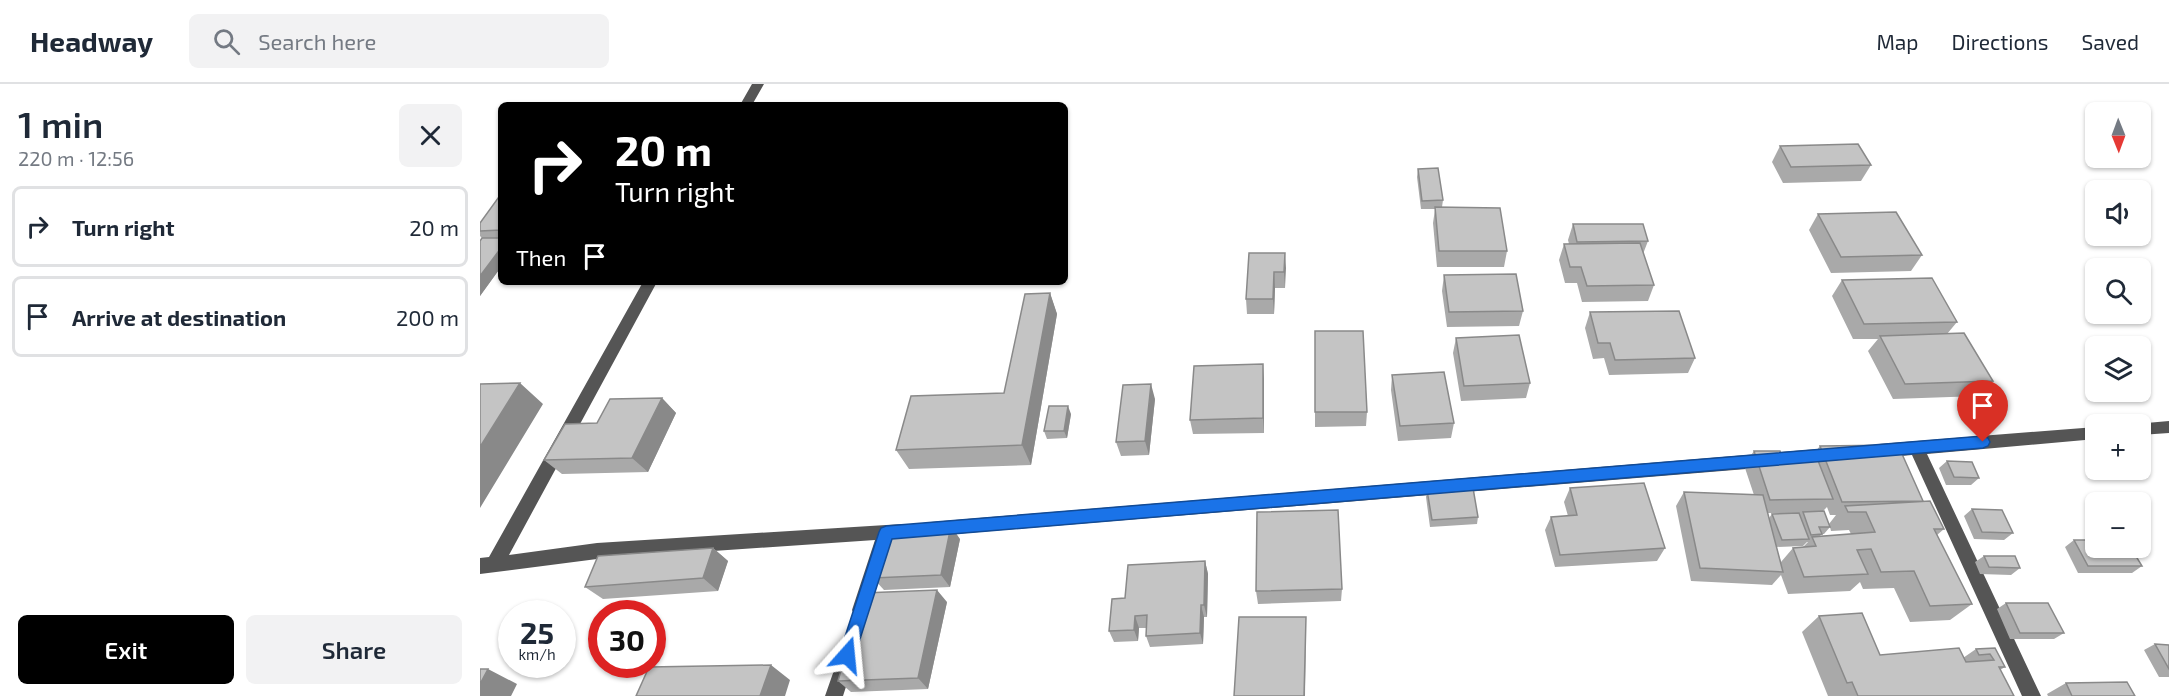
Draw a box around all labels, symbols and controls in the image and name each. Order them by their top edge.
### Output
search box [189,14,609,68]
text: Headway [30,24,153,58]
icon: search [210,25,243,58]
text: Search here [258,28,376,54]
text: Map [1876,29,1919,54]
text: Directions [1952,29,2048,54]
text: Saved [2081,29,2139,54]
text: 1 min [18,102,103,145]
north arrow [2085,102,2151,168]
map controls [2085,102,2151,558]
button: close [399,104,462,167]
text: 20 m [615,124,712,174]
icon: right [516,126,594,204]
text: 220 m · 12:56 [18,146,134,170]
text: Turn right [615,175,735,207]
button: sound [2085,180,2151,246]
icon: right [21,210,54,243]
text: Turn right [72,214,174,240]
text: 20 m [409,214,459,240]
icon: arrive [578,240,611,273]
text: Then [516,244,566,270]
button: search [2085,258,2151,324]
icon: arrive [21,300,54,333]
text: Arrive at destination [72,304,286,330]
text: 200 m [396,304,459,330]
button: layers [2085,336,2151,402]
pin [1957,380,2008,442]
icon: arrive [1966,389,1999,422]
button: + [2085,414,2151,480]
button: − [2085,492,2151,558]
speed limit sign: 30 [588,600,666,678]
text: 25 [520,614,554,650]
button: Exit [18,615,234,684]
button: Share [246,615,462,684]
position arrow [815,623,879,687]
text: km/h [518,645,556,663]

